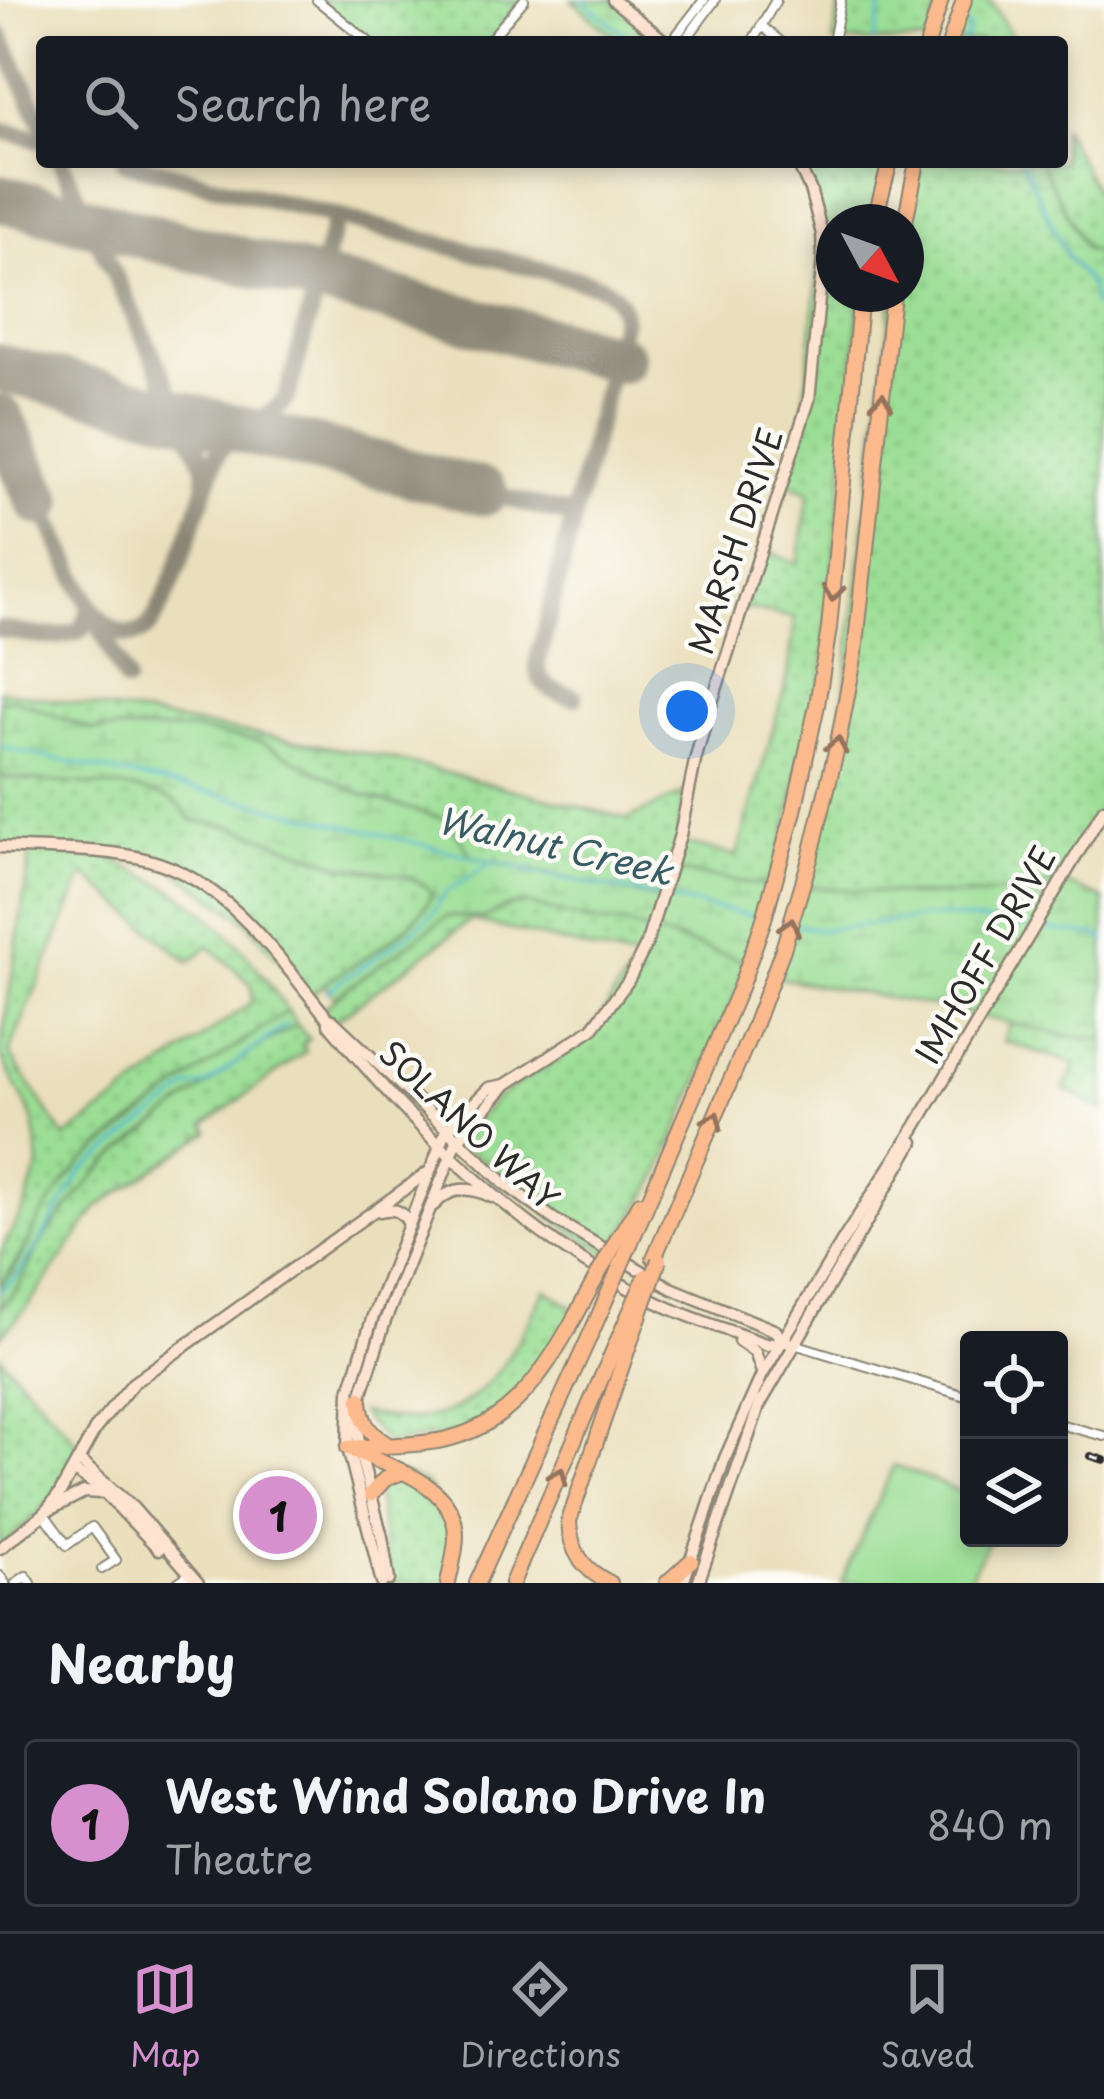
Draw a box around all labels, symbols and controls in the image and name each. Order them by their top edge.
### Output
search box [36,36,1068,168]
text: Search here [174,68,431,136]
icon: search [78,69,144,135]
north arrow [816,204,924,312]
one-way arrow [868,391,894,411]
street label: MARSH DRIVE [674,421,794,660]
one-way arrow [820,583,846,603]
your location [657,681,717,741]
one-way arrow [824,736,849,756]
water label: Walnut Creek [433,791,680,898]
street label: IMHOFF DRIVE [902,836,1067,1072]
one-way arrow [776,916,801,937]
street label: SOLANO WAY [369,1028,572,1221]
one-way arrow [700,1111,724,1132]
map controls [960,1331,1068,1547]
button: locate [960,1331,1068,1439]
button: layers [960,1439,1068,1547]
one-way arrow [544,1467,568,1488]
pin: 1 [239,1470,317,1560]
text: Nearby [48,1623,235,1700]
text: West Wind Solano Drive In [165,1760,766,1828]
text: 1 [81,1794,99,1853]
text: 840 m [927,1794,1053,1853]
text: Theatre [165,1828,313,1887]
tab: Map [130,1956,200,2078]
tab: Directions [460,1956,621,2078]
tab: Saved [880,1956,974,2078]

